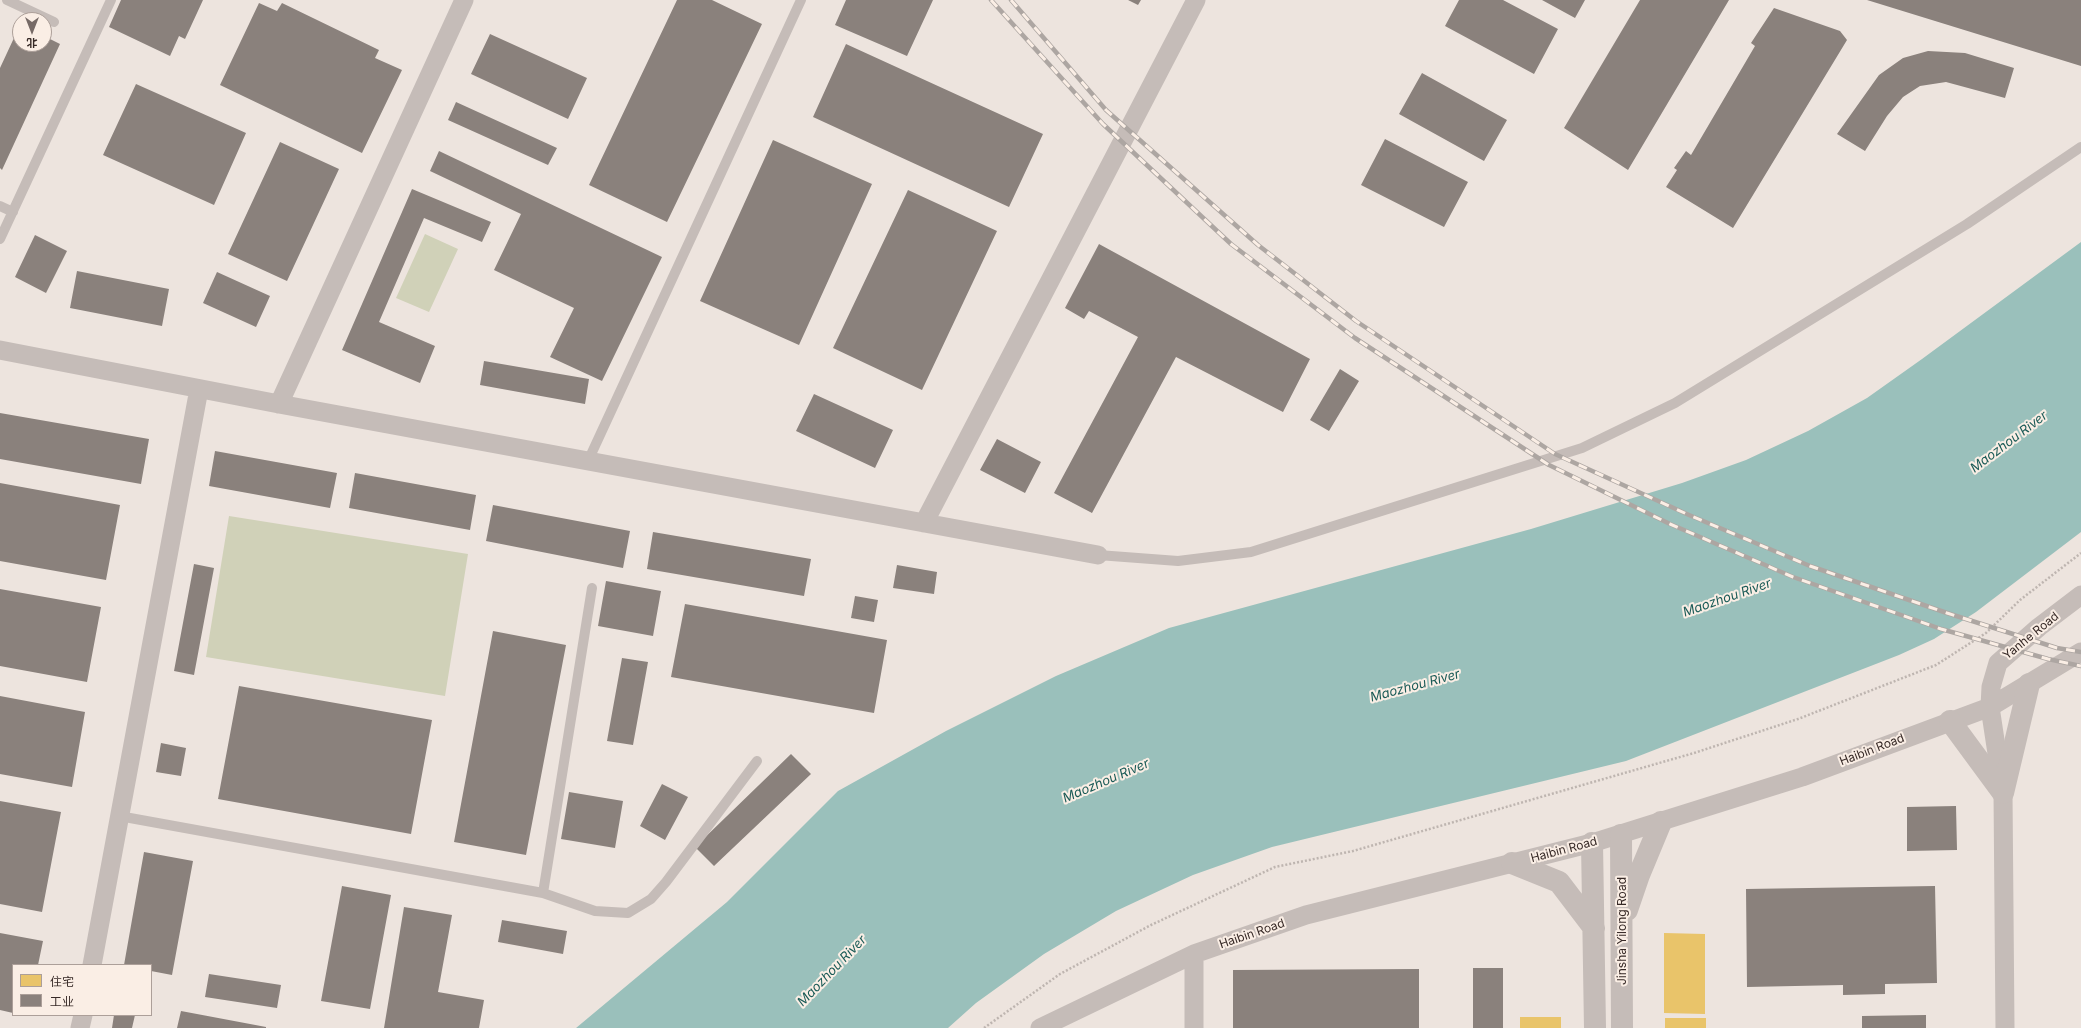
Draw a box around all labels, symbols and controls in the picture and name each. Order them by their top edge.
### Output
north arrow [12,12,52,52]
text: 北 [27,36,38,50]
water label: Maozhou River [1967,408,2051,476]
water label: Maozhou River [1681,576,1773,620]
street label: Yanhe Road [2000,609,2062,663]
water label: Maozhou River [1368,667,1462,705]
street label: Haibin Road [1838,731,1906,769]
water label: Maozhou River [1060,756,1152,806]
street label: Haibin Road [1529,834,1599,866]
street label: Jinsha Yilong Road [1615,877,1629,985]
street label: Haibin Road [1217,916,1287,952]
water label: Maozhou River [794,932,870,1010]
legend [12,964,152,1016]
text: 住宅 [50,974,74,989]
text: 工业 [50,994,74,1009]

